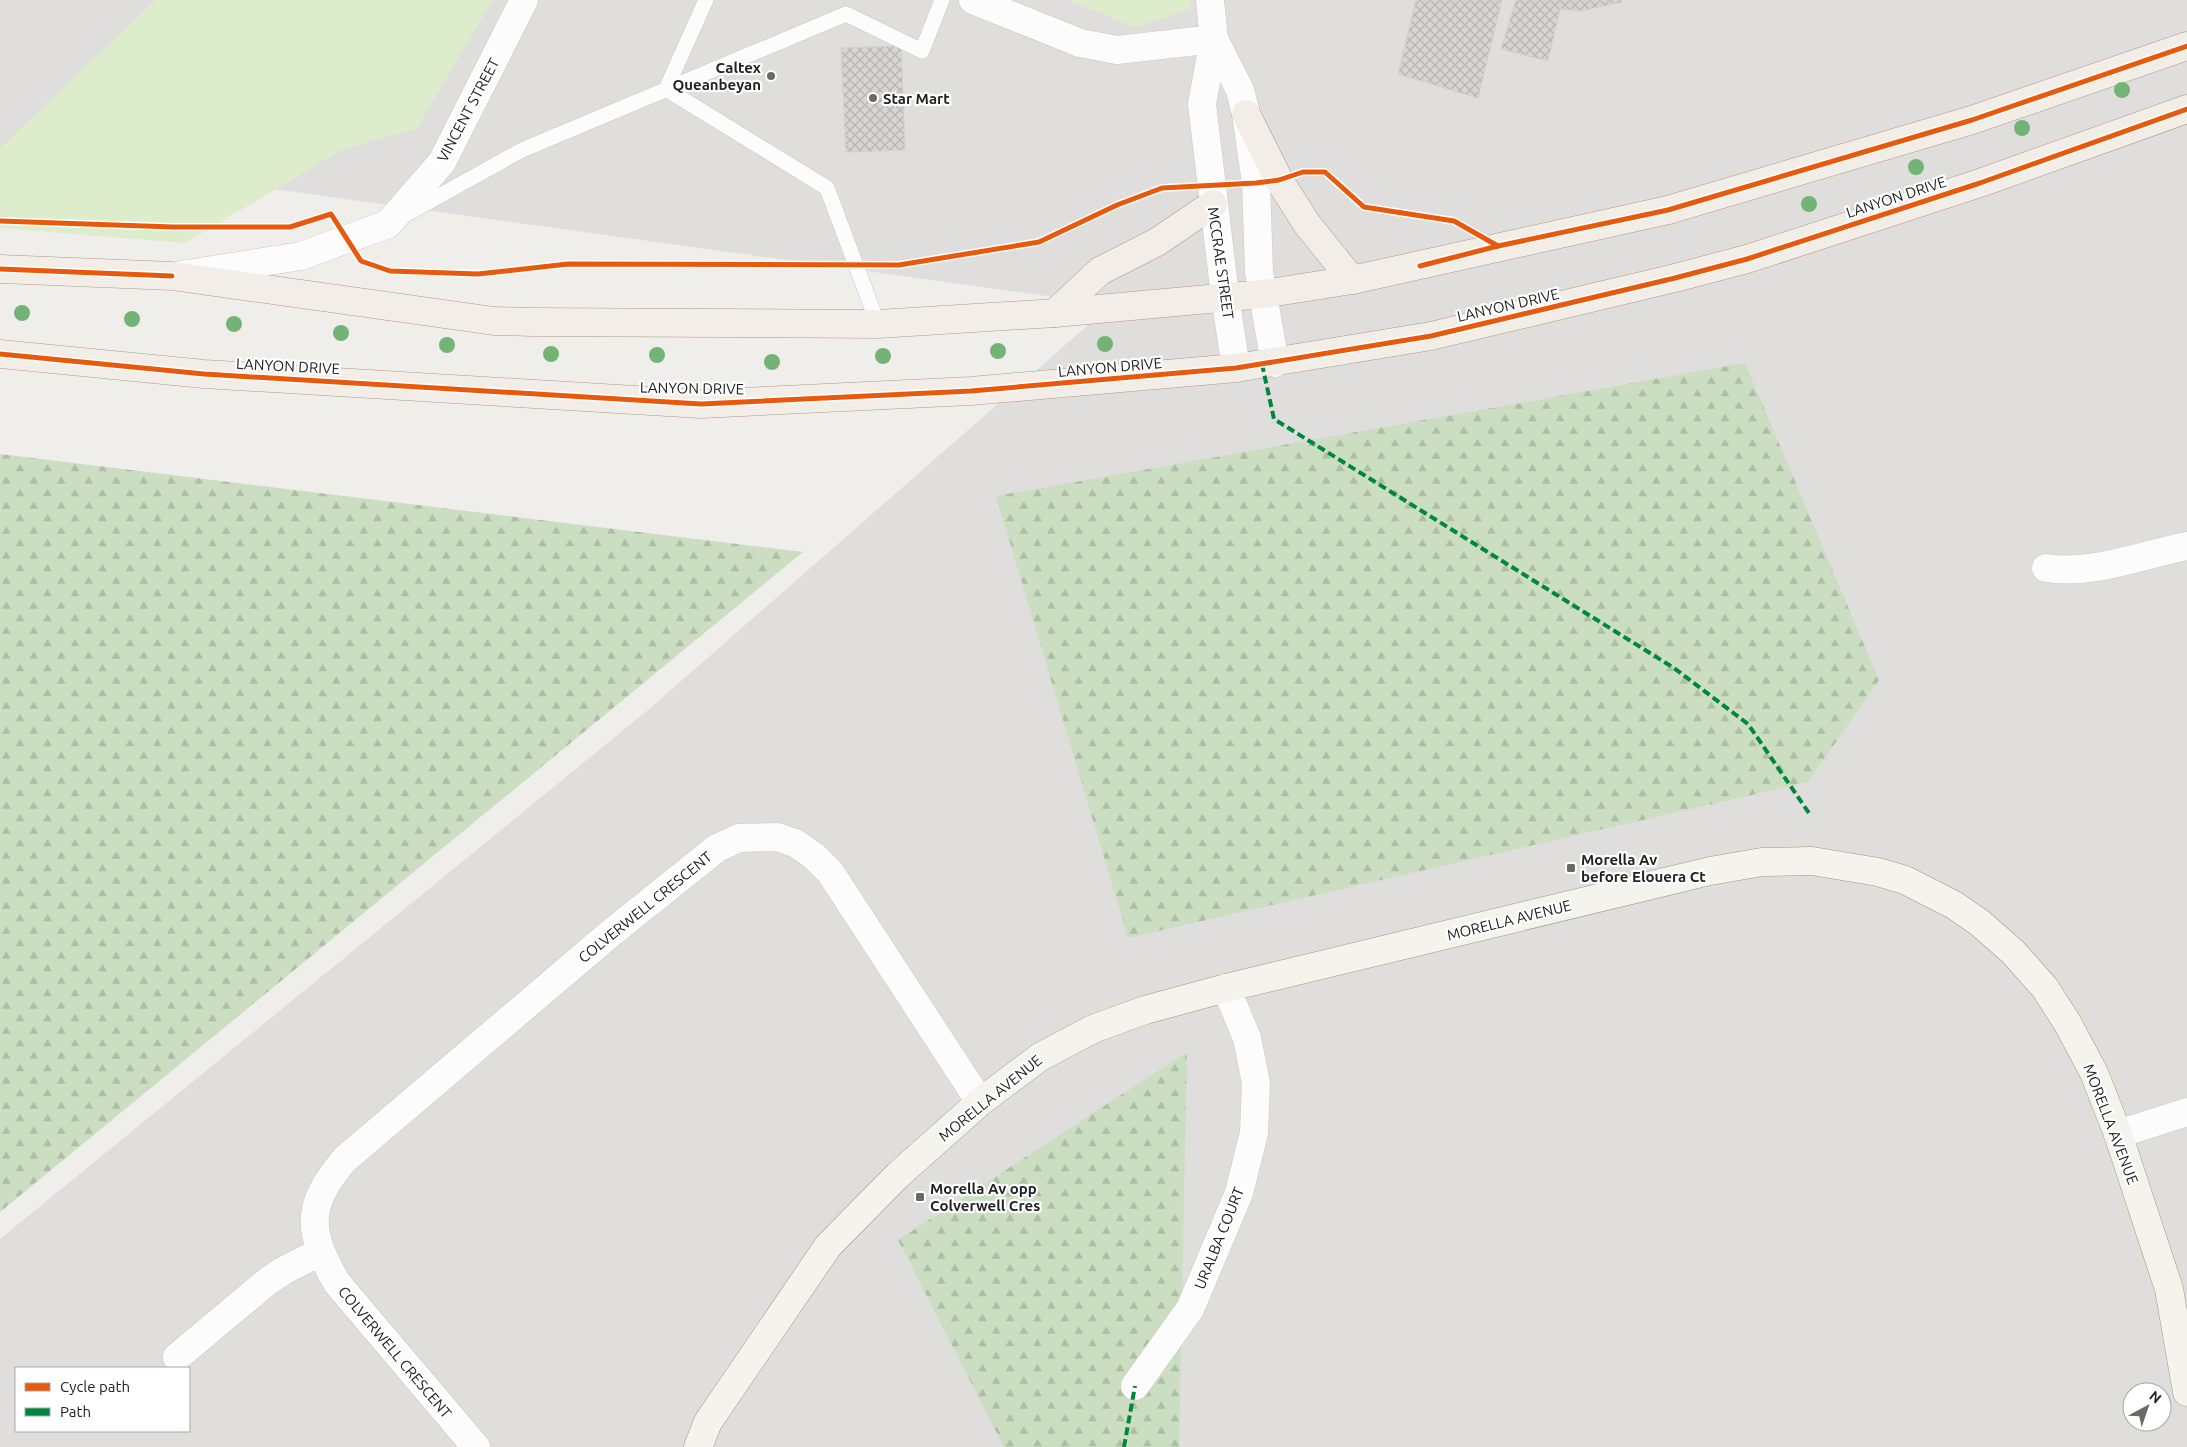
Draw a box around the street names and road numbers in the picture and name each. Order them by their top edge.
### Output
street label: VINCENT STREET [434,55,503,165]
street label: LANYON DRIVE [1844,173,1948,221]
street label: MCCRAE STREET [1205,206,1237,321]
street label: LANYON DRIVE [1455,285,1561,325]
street label: LANYON DRIVE [1057,354,1163,380]
street label: LANYON DRIVE [236,355,340,377]
street label: LANYON DRIVE [640,379,744,397]
street label: COLVERWELL CRESCENT [575,848,716,966]
street label: MORELLA AVENUE [1445,896,1573,944]
street label: MORELLA AVENUE [935,1051,1045,1145]
street label: MORELLA AVENUE [2080,1061,2142,1187]
street label: URALBA COURT [1191,1184,1247,1292]
street label: COLVERWELL CRESCENT [335,1283,456,1422]

